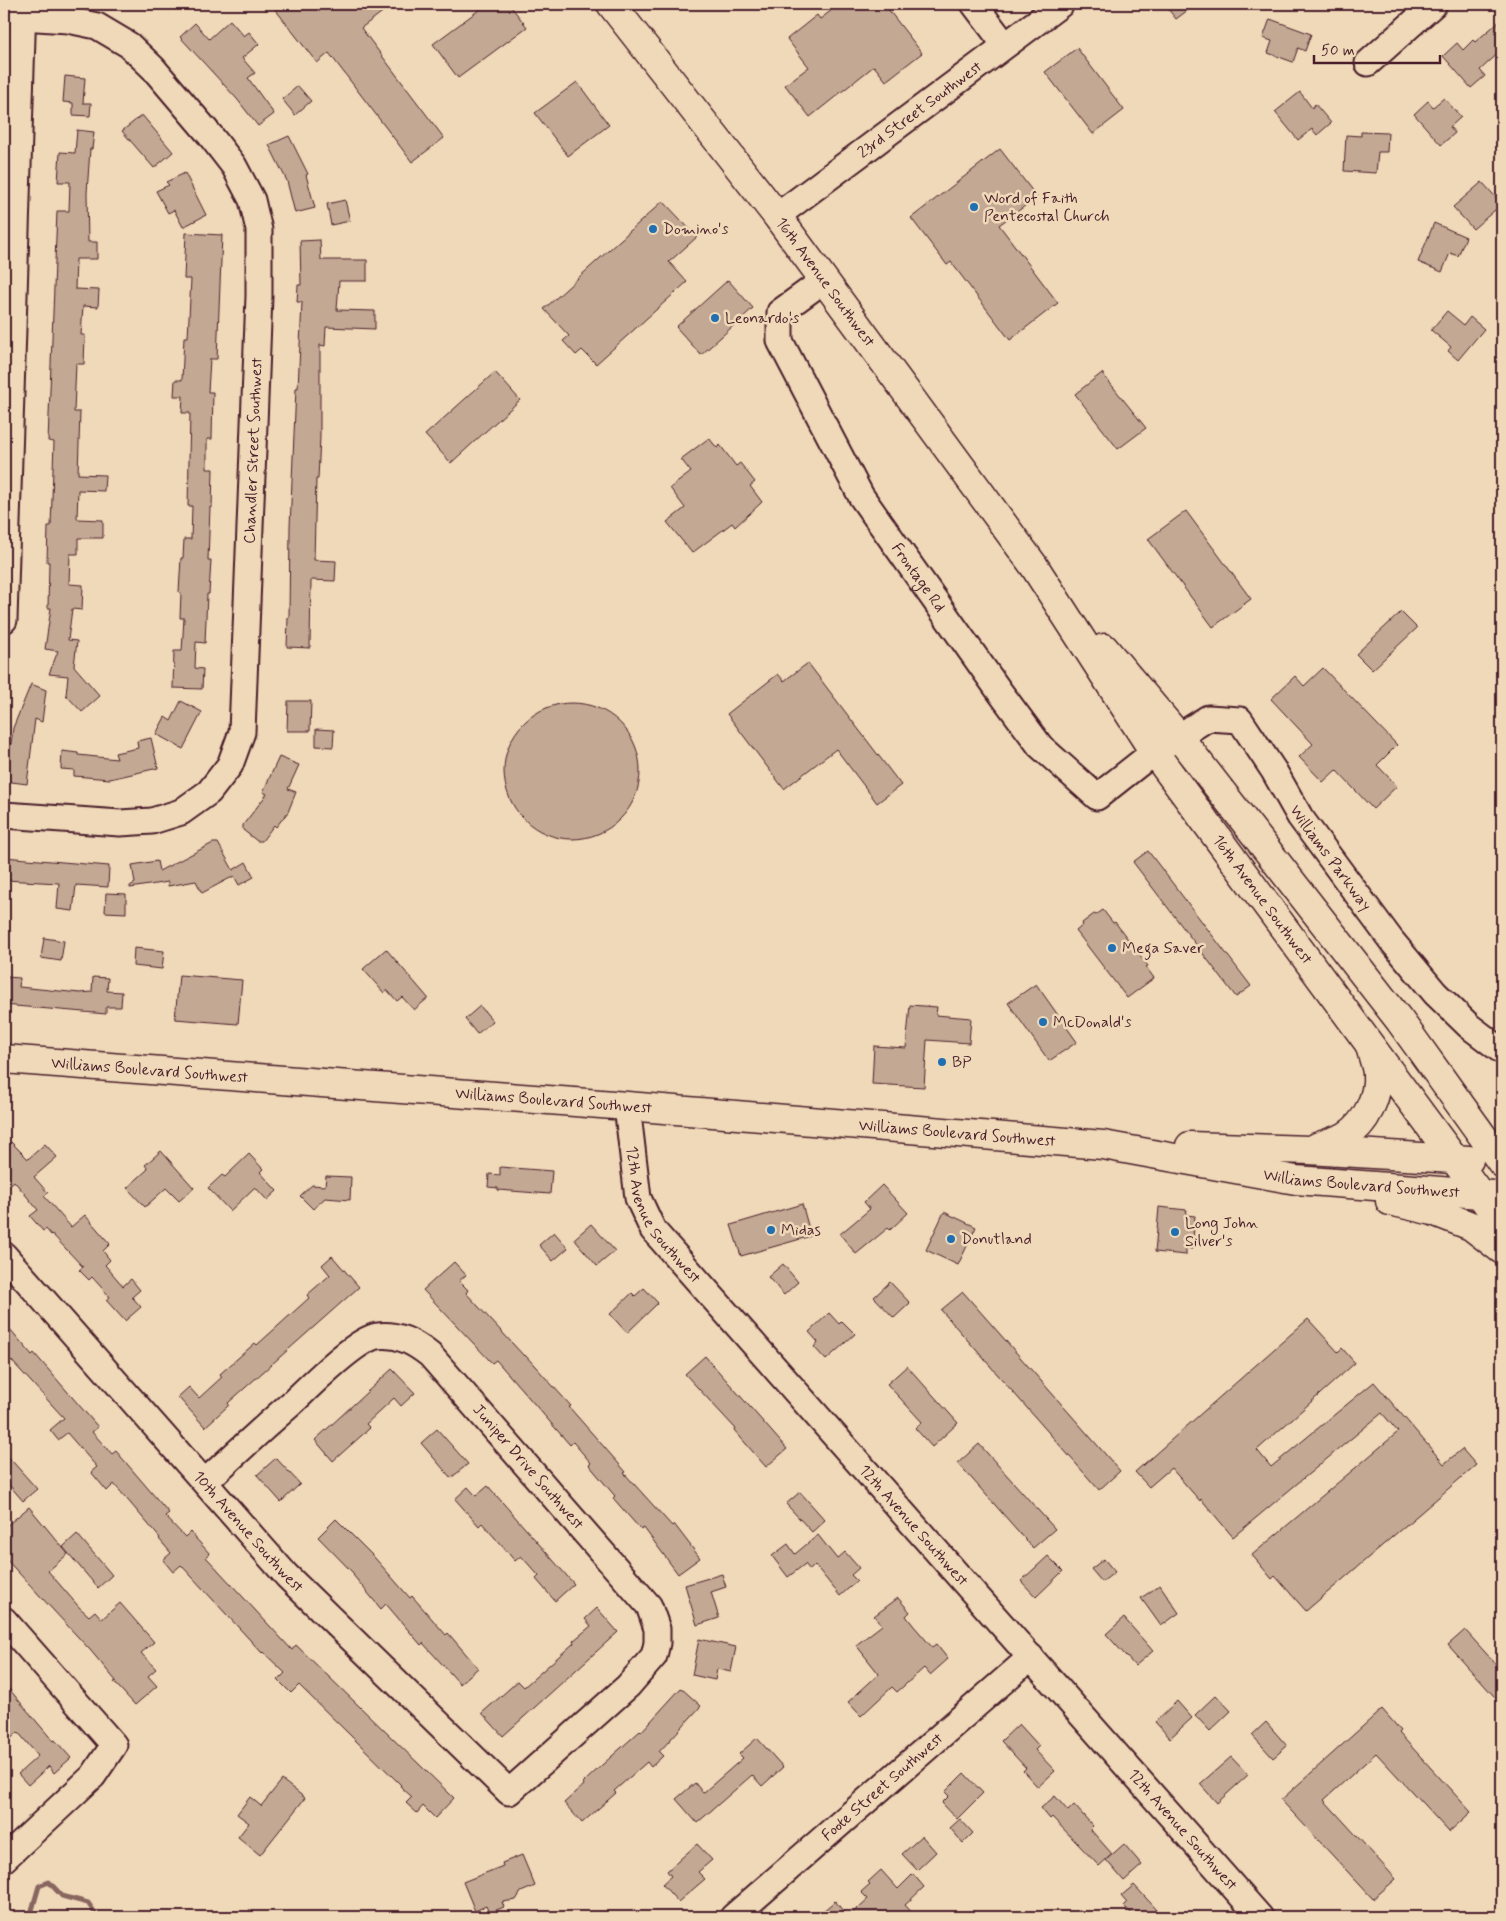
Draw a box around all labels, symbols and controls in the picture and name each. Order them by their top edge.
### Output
scale bar [1314,32,1440,64]
text: 50 m [1321,41,1355,61]
street label: 23rd Street Southwest [853,56,986,163]
place label: Word of Faith Pentecostal Church [984,188,1110,227]
marker: Word of Faith Pentecostal Church [968,201,980,213]
street label: 16th Avenue Southwest [771,213,880,351]
place label: Domino's [663,219,729,240]
marker: Domino's [647,223,659,235]
place label: Leonardo's [725,308,799,329]
marker: Leonardo's [709,312,721,324]
street label: Chandler Street Southwest [239,357,267,544]
street label: Frontage Rd [887,538,951,616]
street label: Williams Parkway [1285,801,1376,915]
street label: 16th Avenue Southwest [1208,830,1317,968]
place label: Mega Saver [1122,938,1204,960]
marker: Mega Saver [1106,942,1118,954]
place label: McDonald's [1053,1012,1132,1033]
marker: McDonald's [1037,1016,1049,1028]
street label: Williams Boulevard Southwest [50,1052,249,1088]
place label: BP [952,1052,971,1073]
marker: BP [936,1056,948,1068]
street label: Williams Boulevard Southwest [454,1083,653,1118]
street label: Williams Boulevard Southwest [858,1115,1056,1152]
street label: 12th Avenue Southwest [621,1145,706,1288]
street label: Williams Boulevard Southwest [1261,1164,1460,1203]
place label: Long John Silver's [1185,1213,1259,1252]
place label: Midas [781,1220,821,1241]
marker: Midas [765,1224,777,1236]
marker: Long John Silver's [1169,1226,1181,1238]
place label: Donutland [961,1229,1032,1250]
marker: Donutland [945,1233,957,1245]
street label: Juniper Drive Southwest [468,1400,588,1534]
street label: 12th Avenue Southwest [854,1460,973,1591]
street label: 10th Avenue Southwest [188,1466,308,1597]
street label: Foote Street Southwest [817,1728,947,1846]
street label: 12th Avenue Southwest [1123,1764,1242,1895]

